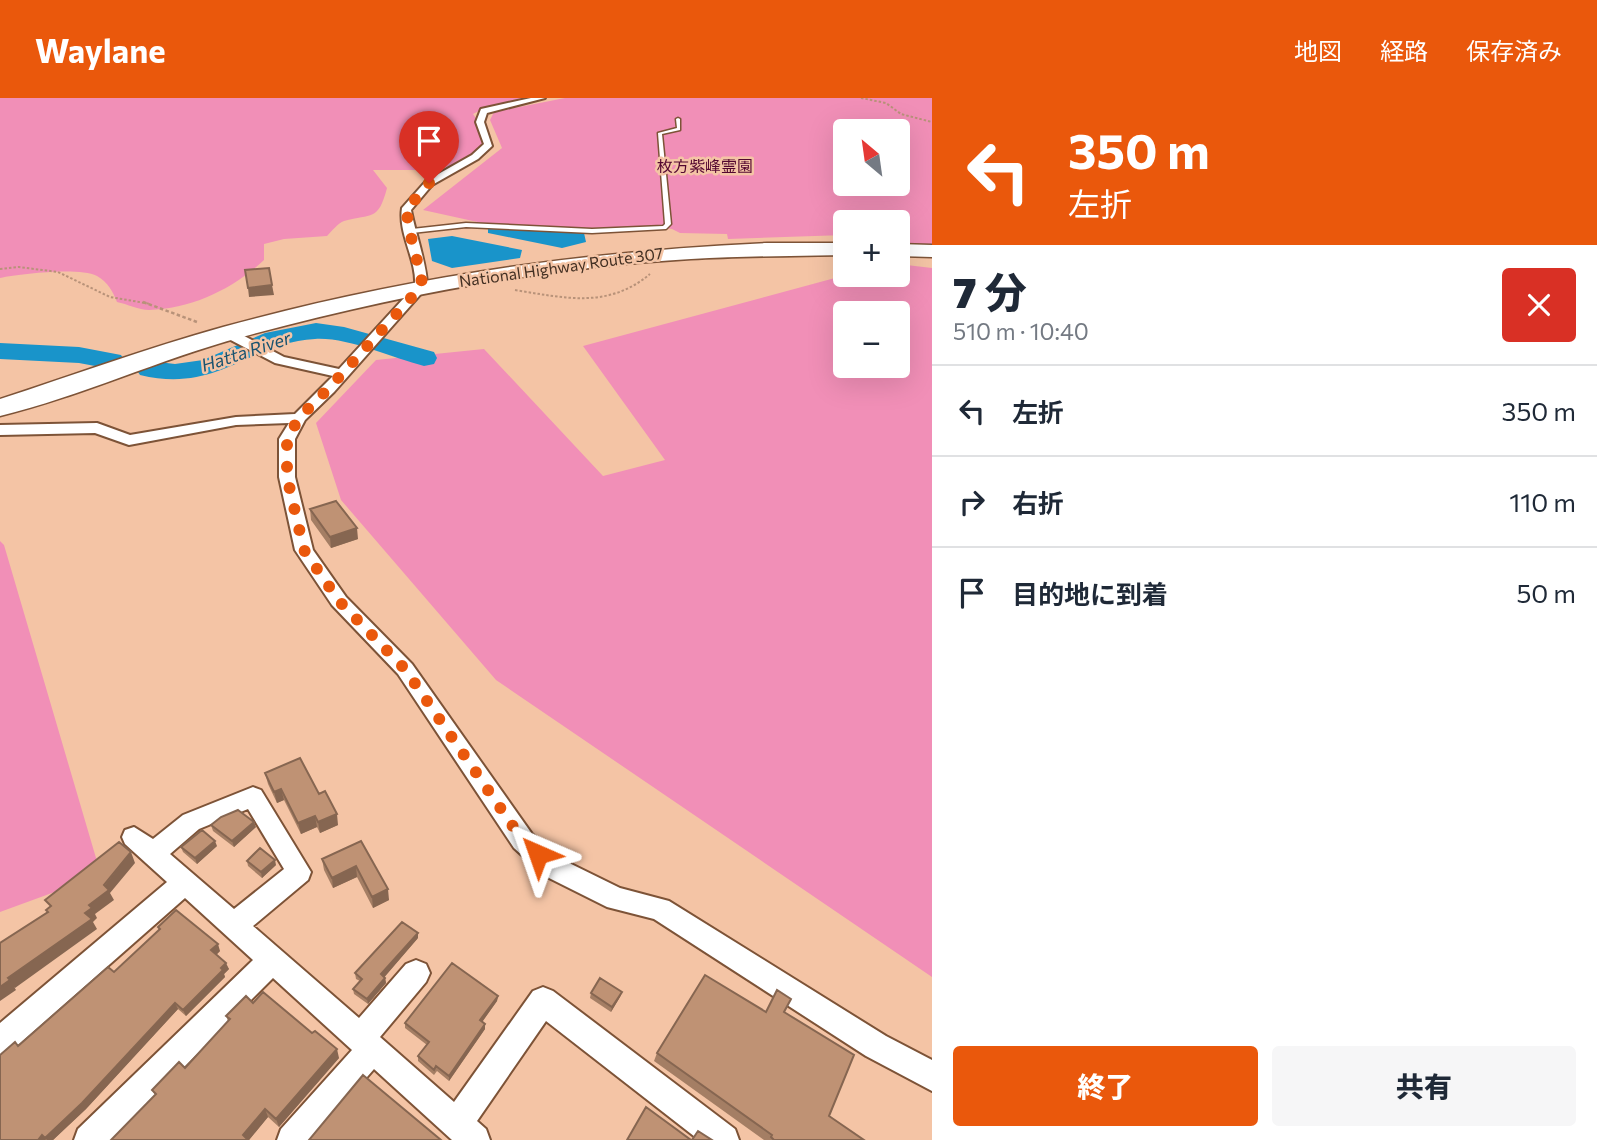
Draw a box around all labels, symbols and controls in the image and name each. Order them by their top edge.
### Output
text: Waylane [35,29,166,70]
text: 地図 [1294,36,1342,65]
text: 経路 [1380,36,1428,65]
text: 保存済み [1466,36,1562,65]
pin [399,111,459,183]
north arrow [833,119,910,196]
map controls [833,119,910,378]
text: 350 m [1068,119,1210,179]
icon: arrive [410,122,448,160]
icon: left [953,126,1044,217]
park label: 枚方紫峰霊園 [657,156,753,175]
text: 左折 [1068,183,1132,223]
button: + [833,210,910,287]
street label: National Highway Route 307 [458,243,664,290]
text: 7 分 [953,265,1027,317]
button: close [1502,268,1576,342]
button: − [833,301,910,378]
text: 510 m · 10:40 [953,317,1089,345]
water label: Hatta River [198,326,294,376]
icon: left [953,392,991,430]
text: 350 m [1502,395,1576,426]
text: 左折 [1012,396,1064,427]
icon: right [953,483,991,521]
text: 110 m [1509,486,1576,517]
text: 右折 [1012,487,1064,518]
icon: arrive [953,574,991,612]
text: 50 m [1516,577,1576,608]
text: 目的地に到着 [1012,578,1168,609]
position arrow [501,817,575,891]
button: 終了 [953,1046,1258,1126]
button: 共有 [1272,1046,1576,1126]

